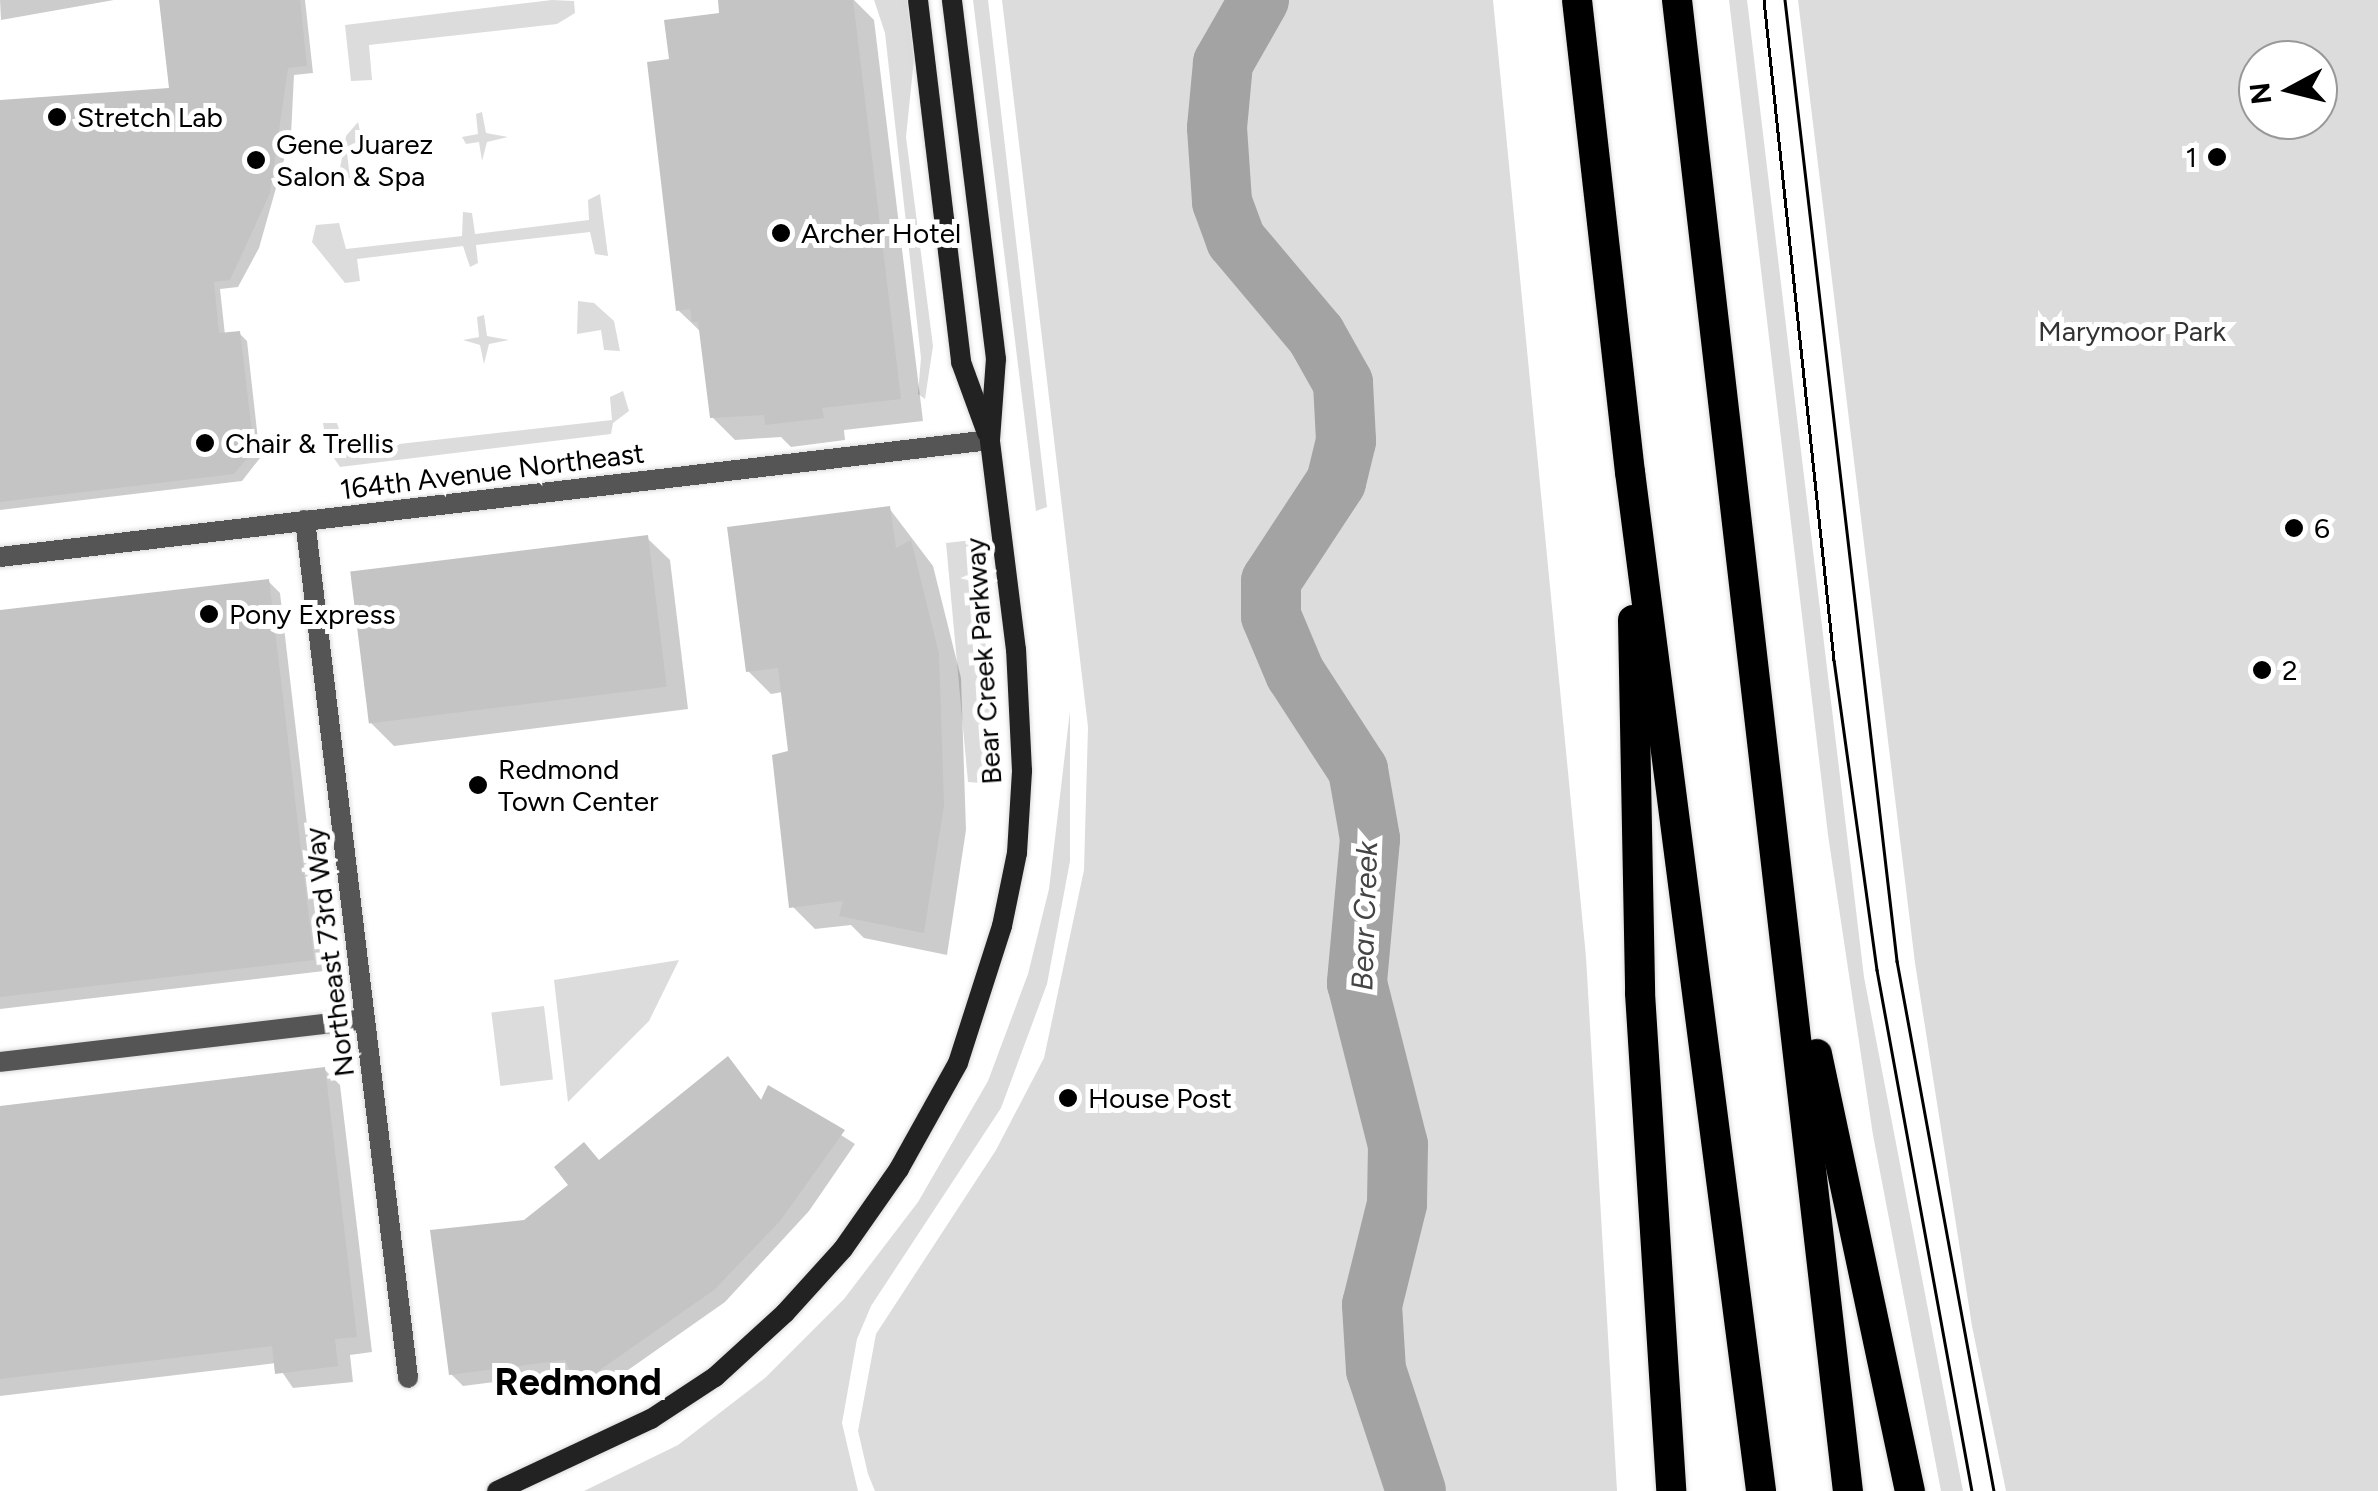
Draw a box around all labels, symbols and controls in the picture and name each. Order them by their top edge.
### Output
north arrow [2238,40,2338,140]
text: N [2242,81,2278,106]
place label: Stretch Lab [77,100,223,134]
marker: Stretch Lab [46,106,68,128]
place label: Gene Juarez Salon & Spa [276,127,433,193]
place label: 1 [2185,140,2197,174]
marker: 1 [2206,146,2228,168]
marker: Gene Juarez Salon & Spa [245,149,267,171]
place label: Archer Hotel [801,216,961,250]
marker: Archer Hotel [770,222,792,244]
park label: Marymoor Park [2038,314,2226,348]
place label: Chair & Trellis [225,426,394,460]
marker: Chair & Trellis [194,432,216,454]
street label: 164th Avenue Northeast [338,436,646,506]
place label: 6 [2314,511,2330,545]
marker: 6 [2283,517,2305,539]
street label: Bear Creek Parkway [958,536,1008,786]
place label: Pony Express [229,597,395,631]
marker: Pony Express [198,603,220,625]
place label: 2 [2282,653,2298,687]
marker: 2 [2251,659,2273,681]
place label: Redmond Town Center [498,752,658,818]
marker: Redmond Town Center [467,774,489,796]
street label: Northeast 73rd Way [297,825,361,1079]
water label: Bear Creek [1344,841,1386,991]
place label: House Post [1088,1081,1232,1115]
marker: House Post [1057,1087,1079,1109]
district label: Redmond [494,1360,662,1406]

